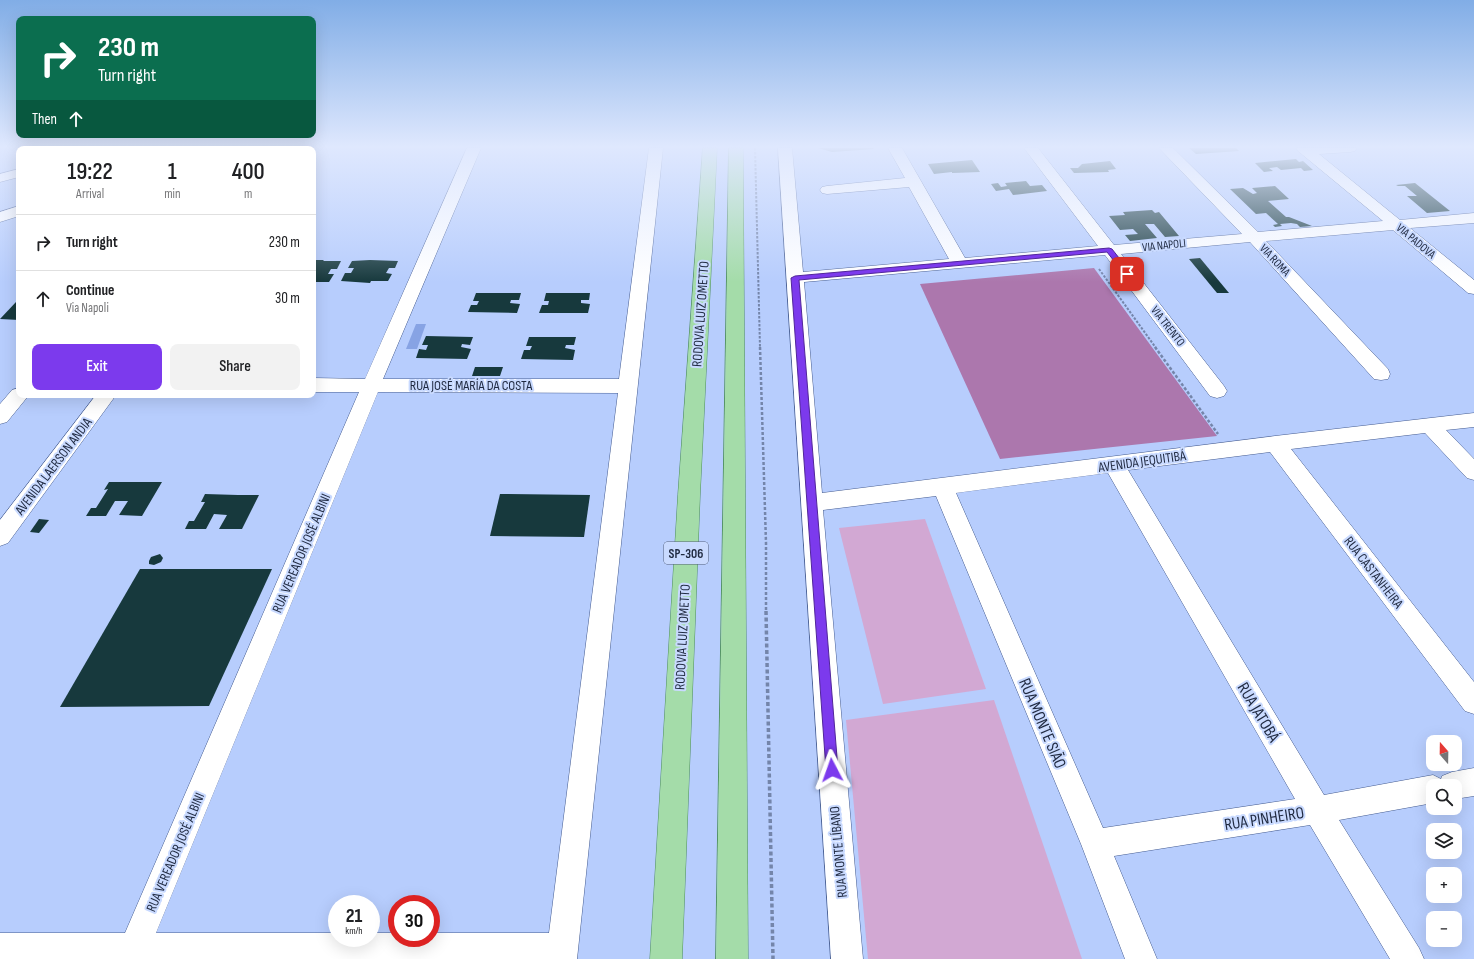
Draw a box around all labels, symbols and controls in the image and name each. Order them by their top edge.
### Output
text: 230 m [98,31,159,64]
icon: right [32,32,84,84]
text: Turn right [98,65,156,86]
icon: ahead [65,108,87,130]
text: Then [32,110,57,129]
text: 19:22 [67,157,113,186]
text: 1 [168,157,177,186]
text: 400 [232,157,265,186]
text: Arrival [76,186,104,202]
text: min [164,186,180,202]
text: m [244,186,252,202]
street label: VIA PADOVA [1393,221,1439,263]
icon: right [32,232,54,254]
text: Turn right [66,233,118,252]
text: 230 m [269,233,300,252]
street label: VIA NAPOLI [1141,236,1187,255]
street label: VIA ROMA [1256,241,1294,280]
pin [1110,257,1144,291]
street label: RODOVIA LUIZ OMETTO [688,260,713,368]
icon: arrive [1116,263,1138,285]
text: Continue [66,281,115,300]
icon: ahead [32,288,54,310]
text: 30 m [275,289,300,308]
text: Via Napoli [66,300,109,316]
street label: VIA TRENTO [1147,303,1188,349]
button: Exit [32,344,162,390]
button: Share [170,344,300,390]
street label: RUA JOSÉ MARÍA DA COSTA [410,377,533,394]
street label: AVENIDA LAERSON ANDIA [11,414,96,519]
street label: AVENIDA JEQUITIBÁ [1096,447,1188,476]
street label: RUA VEREADOR JOSÉ ALBINI [269,491,334,615]
street label: RUA CASTANHEIRA [1340,533,1408,612]
road number: SP-306 [664,542,708,564]
street label: RODOVIA LUIZ OMETTO [671,583,694,690]
street label: RUA MONTE SIÃO [1014,675,1070,771]
street label: RUA JATOBÁ [1233,679,1284,747]
north arrow [1426,735,1462,771]
map controls [1426,735,1462,947]
position arrow [811,749,853,791]
button: search [1426,779,1462,815]
street label: RUA VEREADOR JOSÉ ALBINI [143,790,208,914]
street label: RUA PINHEIRO [1223,803,1305,835]
street label: RUA MONTE LÍBANO [826,805,851,898]
button: layers [1426,823,1462,859]
button: + [1426,867,1462,903]
speed limit sign: 30 [388,895,440,947]
text: 21 [346,904,362,928]
button: − [1426,911,1462,947]
text: km/h [345,925,363,937]

